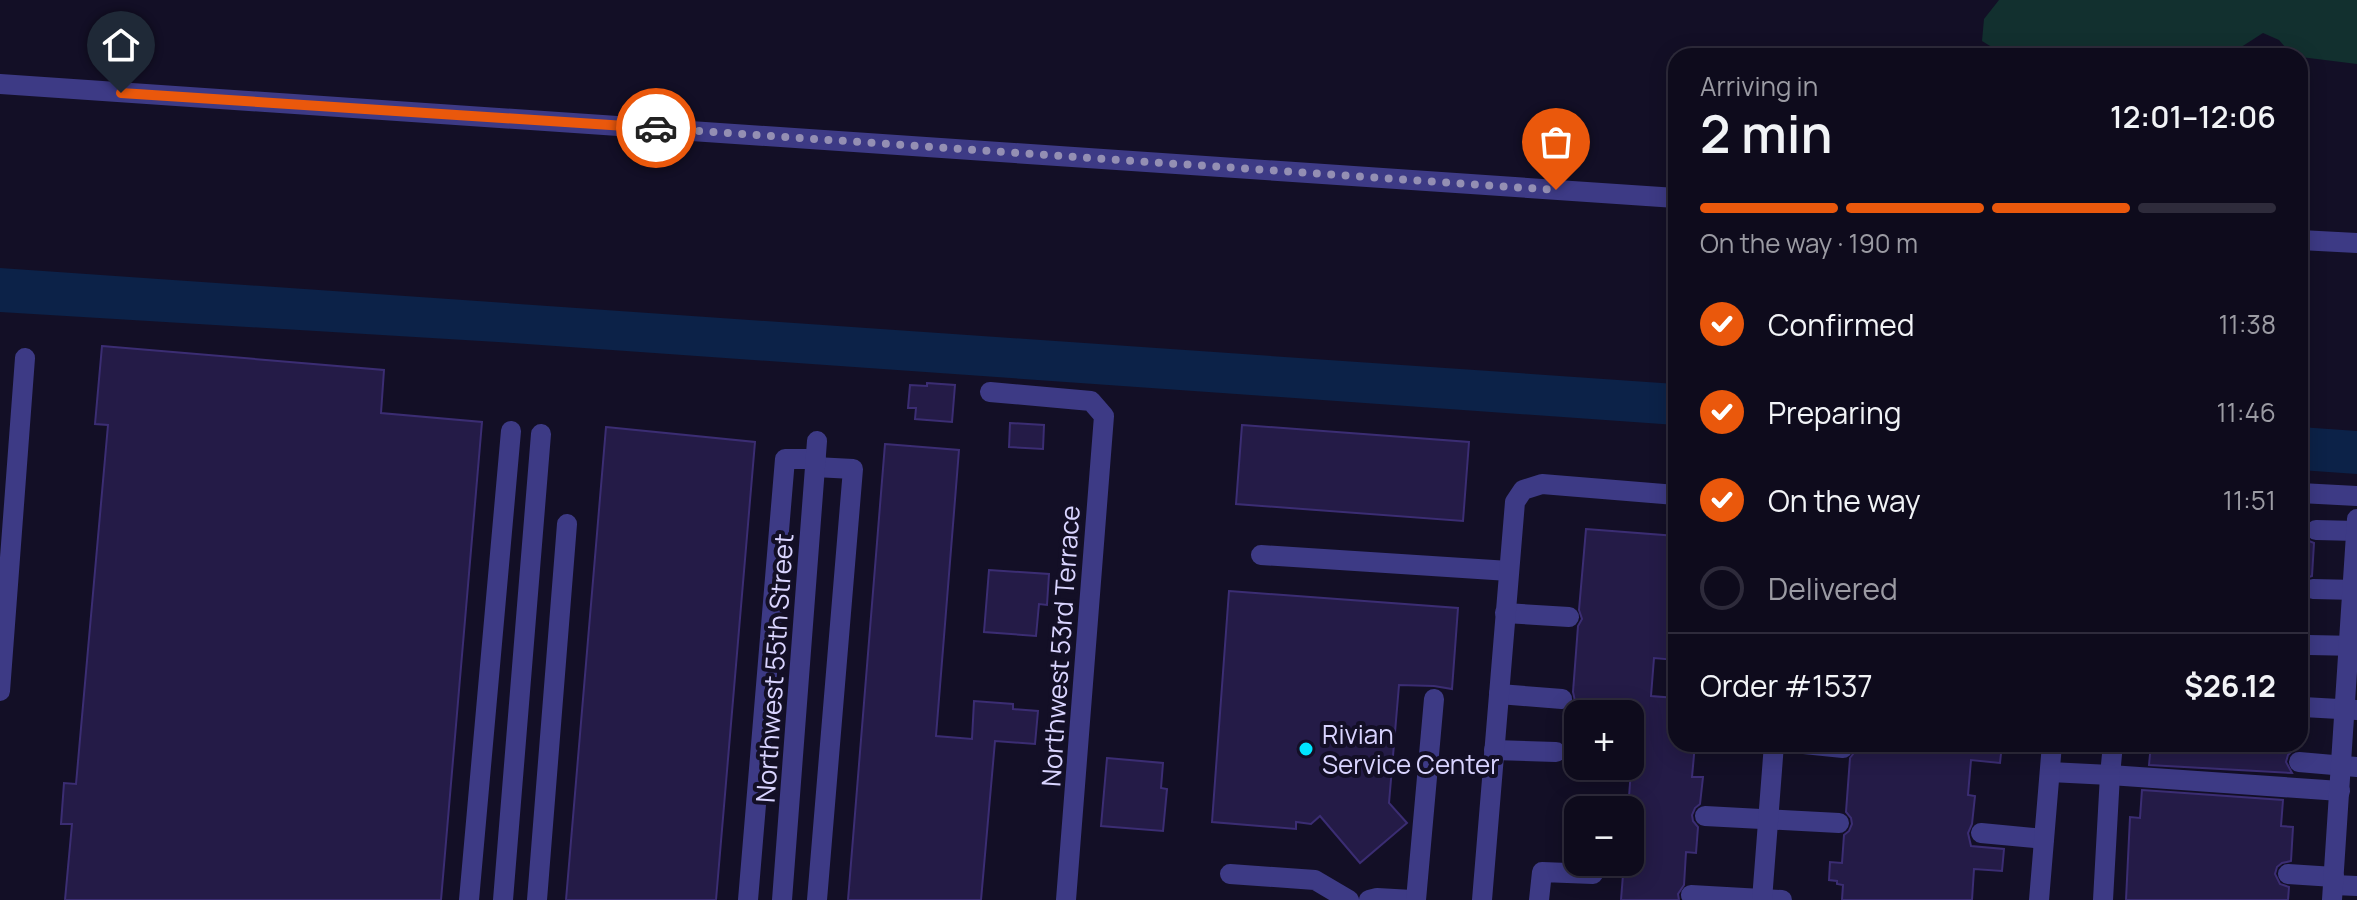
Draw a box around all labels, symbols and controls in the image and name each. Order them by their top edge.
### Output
pin [87,11,155,93]
icon: home [99,23,143,67]
text: Arriving in [1700,68,1818,104]
courier [616,88,696,168]
text: 12:01–12:06 [2110,96,2276,137]
text: 2 min [1700,98,1833,169]
icon: car [634,106,678,150]
pin [1522,108,1590,190]
icon: bag [1534,120,1578,164]
text: On the way · 190 m [1700,225,1918,261]
icon: check [1700,302,1744,346]
text: Confirmed [1768,304,1915,345]
text: 11:38 [2218,306,2276,342]
icon: check [1700,390,1744,434]
text: Preparing [1768,392,1902,433]
text: 11:46 [2216,394,2276,430]
icon: check [1700,478,1744,522]
text: On the way [1768,480,1921,521]
text: 11:51 [2223,482,2276,518]
street label: Northwest 53rd Terrace [1032,504,1088,788]
street label: Northwest 55th Street [747,532,801,804]
text: Delivered [1768,568,1898,609]
text: Order #1537 [1700,665,1873,706]
text: $26.12 [2184,665,2276,706]
map controls [1564,700,1644,876]
button: + [1564,700,1644,780]
place label: Rivian Service Center [1322,716,1500,782]
marker: Rivian Service Center [1297,740,1315,758]
button: − [1564,796,1644,876]

